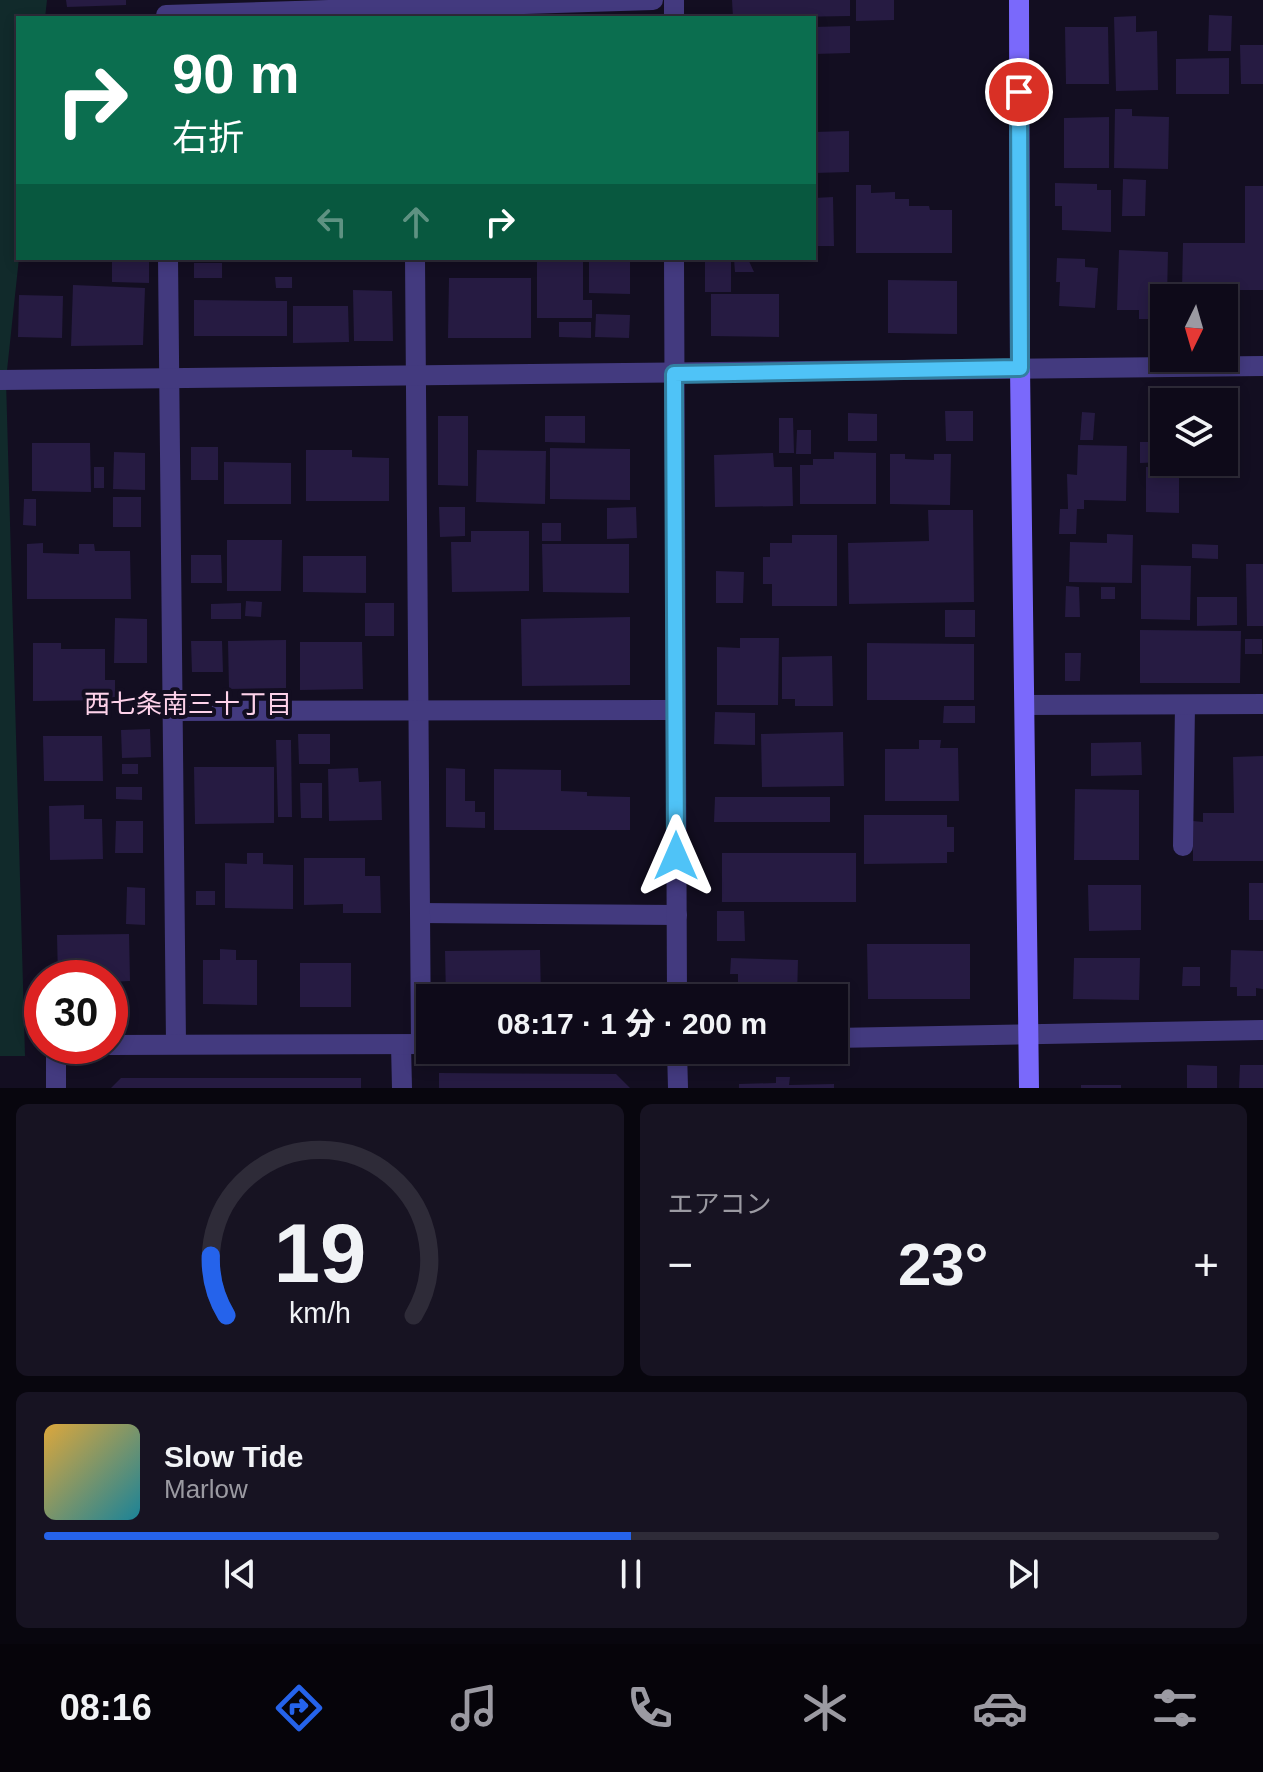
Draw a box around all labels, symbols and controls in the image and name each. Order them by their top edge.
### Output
text: 90 m [172,42,300,105]
icon: right [40,48,144,152]
pin [985,58,1053,126]
icon: arrive [997,70,1041,114]
text: 右折 [172,117,244,158]
icon: left [310,200,354,244]
icon: ahead [394,200,438,244]
icon: right [478,200,522,244]
north arrow [1150,284,1238,372]
map controls [1150,284,1238,476]
button: layers [1150,388,1238,476]
district label: 西七条南三十丁目 [84,689,292,719]
position arrow [634,814,718,898]
speed limit sign: 30 [24,960,128,1064]
text: 08:17 · 1 分 · 200 m [497,1007,767,1040]
text: エアコン [668,1189,772,1219]
text: 19 [273,1207,366,1300]
text: 23° [898,1231,989,1298]
text: − [668,1240,693,1289]
text: + [1193,1240,1219,1289]
text: km/h [289,1297,351,1329]
text: Slow Tide [164,1440,303,1473]
text: Marlow [164,1474,248,1504]
icon: previous [218,1552,262,1596]
icon: pause [609,1552,653,1596]
icon: next [1001,1552,1045,1596]
icon: directions [271,1680,327,1736]
icon: music [446,1680,502,1736]
icon: phone [622,1680,678,1736]
icon: climate [797,1680,853,1736]
icon: car [972,1680,1028,1736]
icon: filters [1147,1680,1203,1736]
text: 08:16 [60,1687,152,1728]

